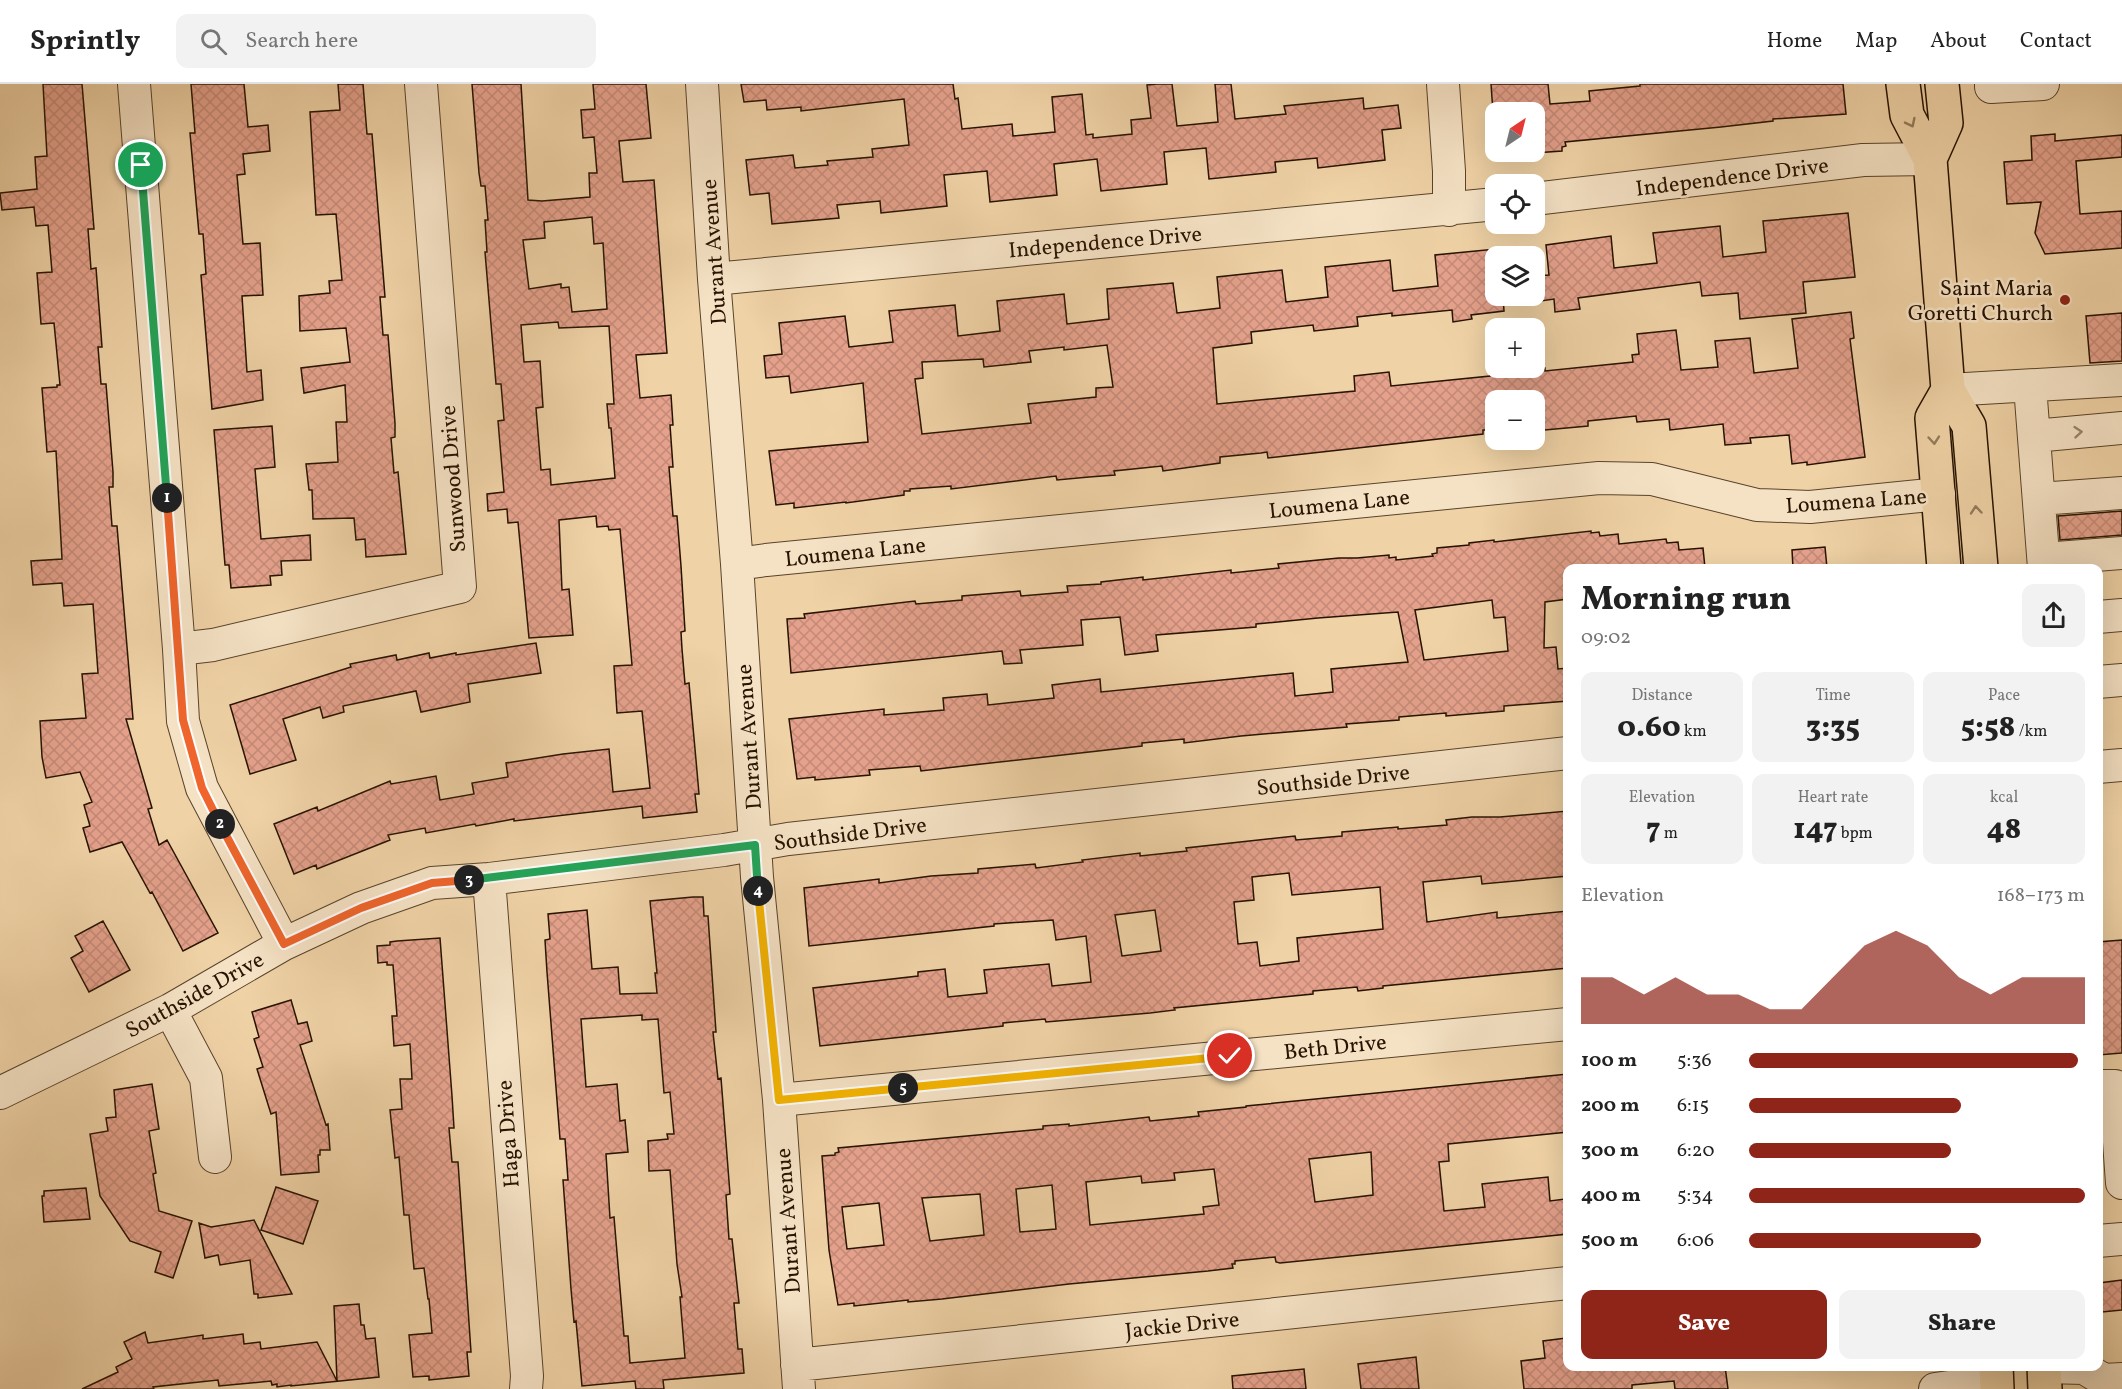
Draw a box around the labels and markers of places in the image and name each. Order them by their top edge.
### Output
pin [115,139,166,190]
place label: Saint Maria Goretti Church [1908,274,2053,330]
marker: Saint Maria Goretti Church [2058,293,2072,307]
pin: 1 [152,483,182,513]
pin: 2 [205,809,235,839]
pin: 3 [454,865,484,895]
pin: 4 [743,876,773,906]
pin [1204,1030,1255,1081]
pin: 5 [888,1073,918,1103]

